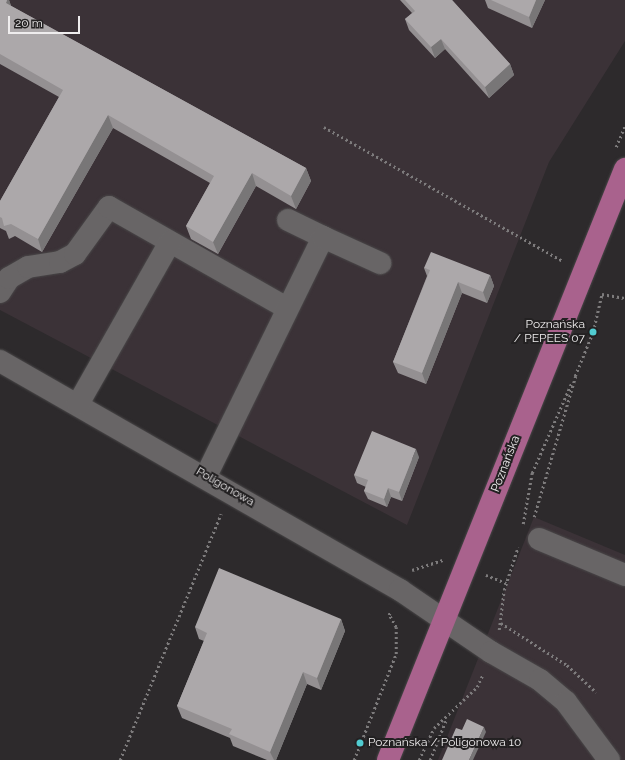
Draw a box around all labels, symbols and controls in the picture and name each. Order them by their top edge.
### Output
scale bar [10,8,82,34]
text: 20 m [15,16,43,30]
place label: Poznańska / PEPEES 07 [514,318,585,346]
marker: Poznańska / PEPEES 07 [588,327,598,337]
street label: Poznańska [489,434,523,494]
street label: Poligonowa [193,465,257,509]
place label: Poznańska / Poligonowa 10 [368,736,521,750]
marker: Poznańska / Poligonowa 10 [355,738,365,748]

